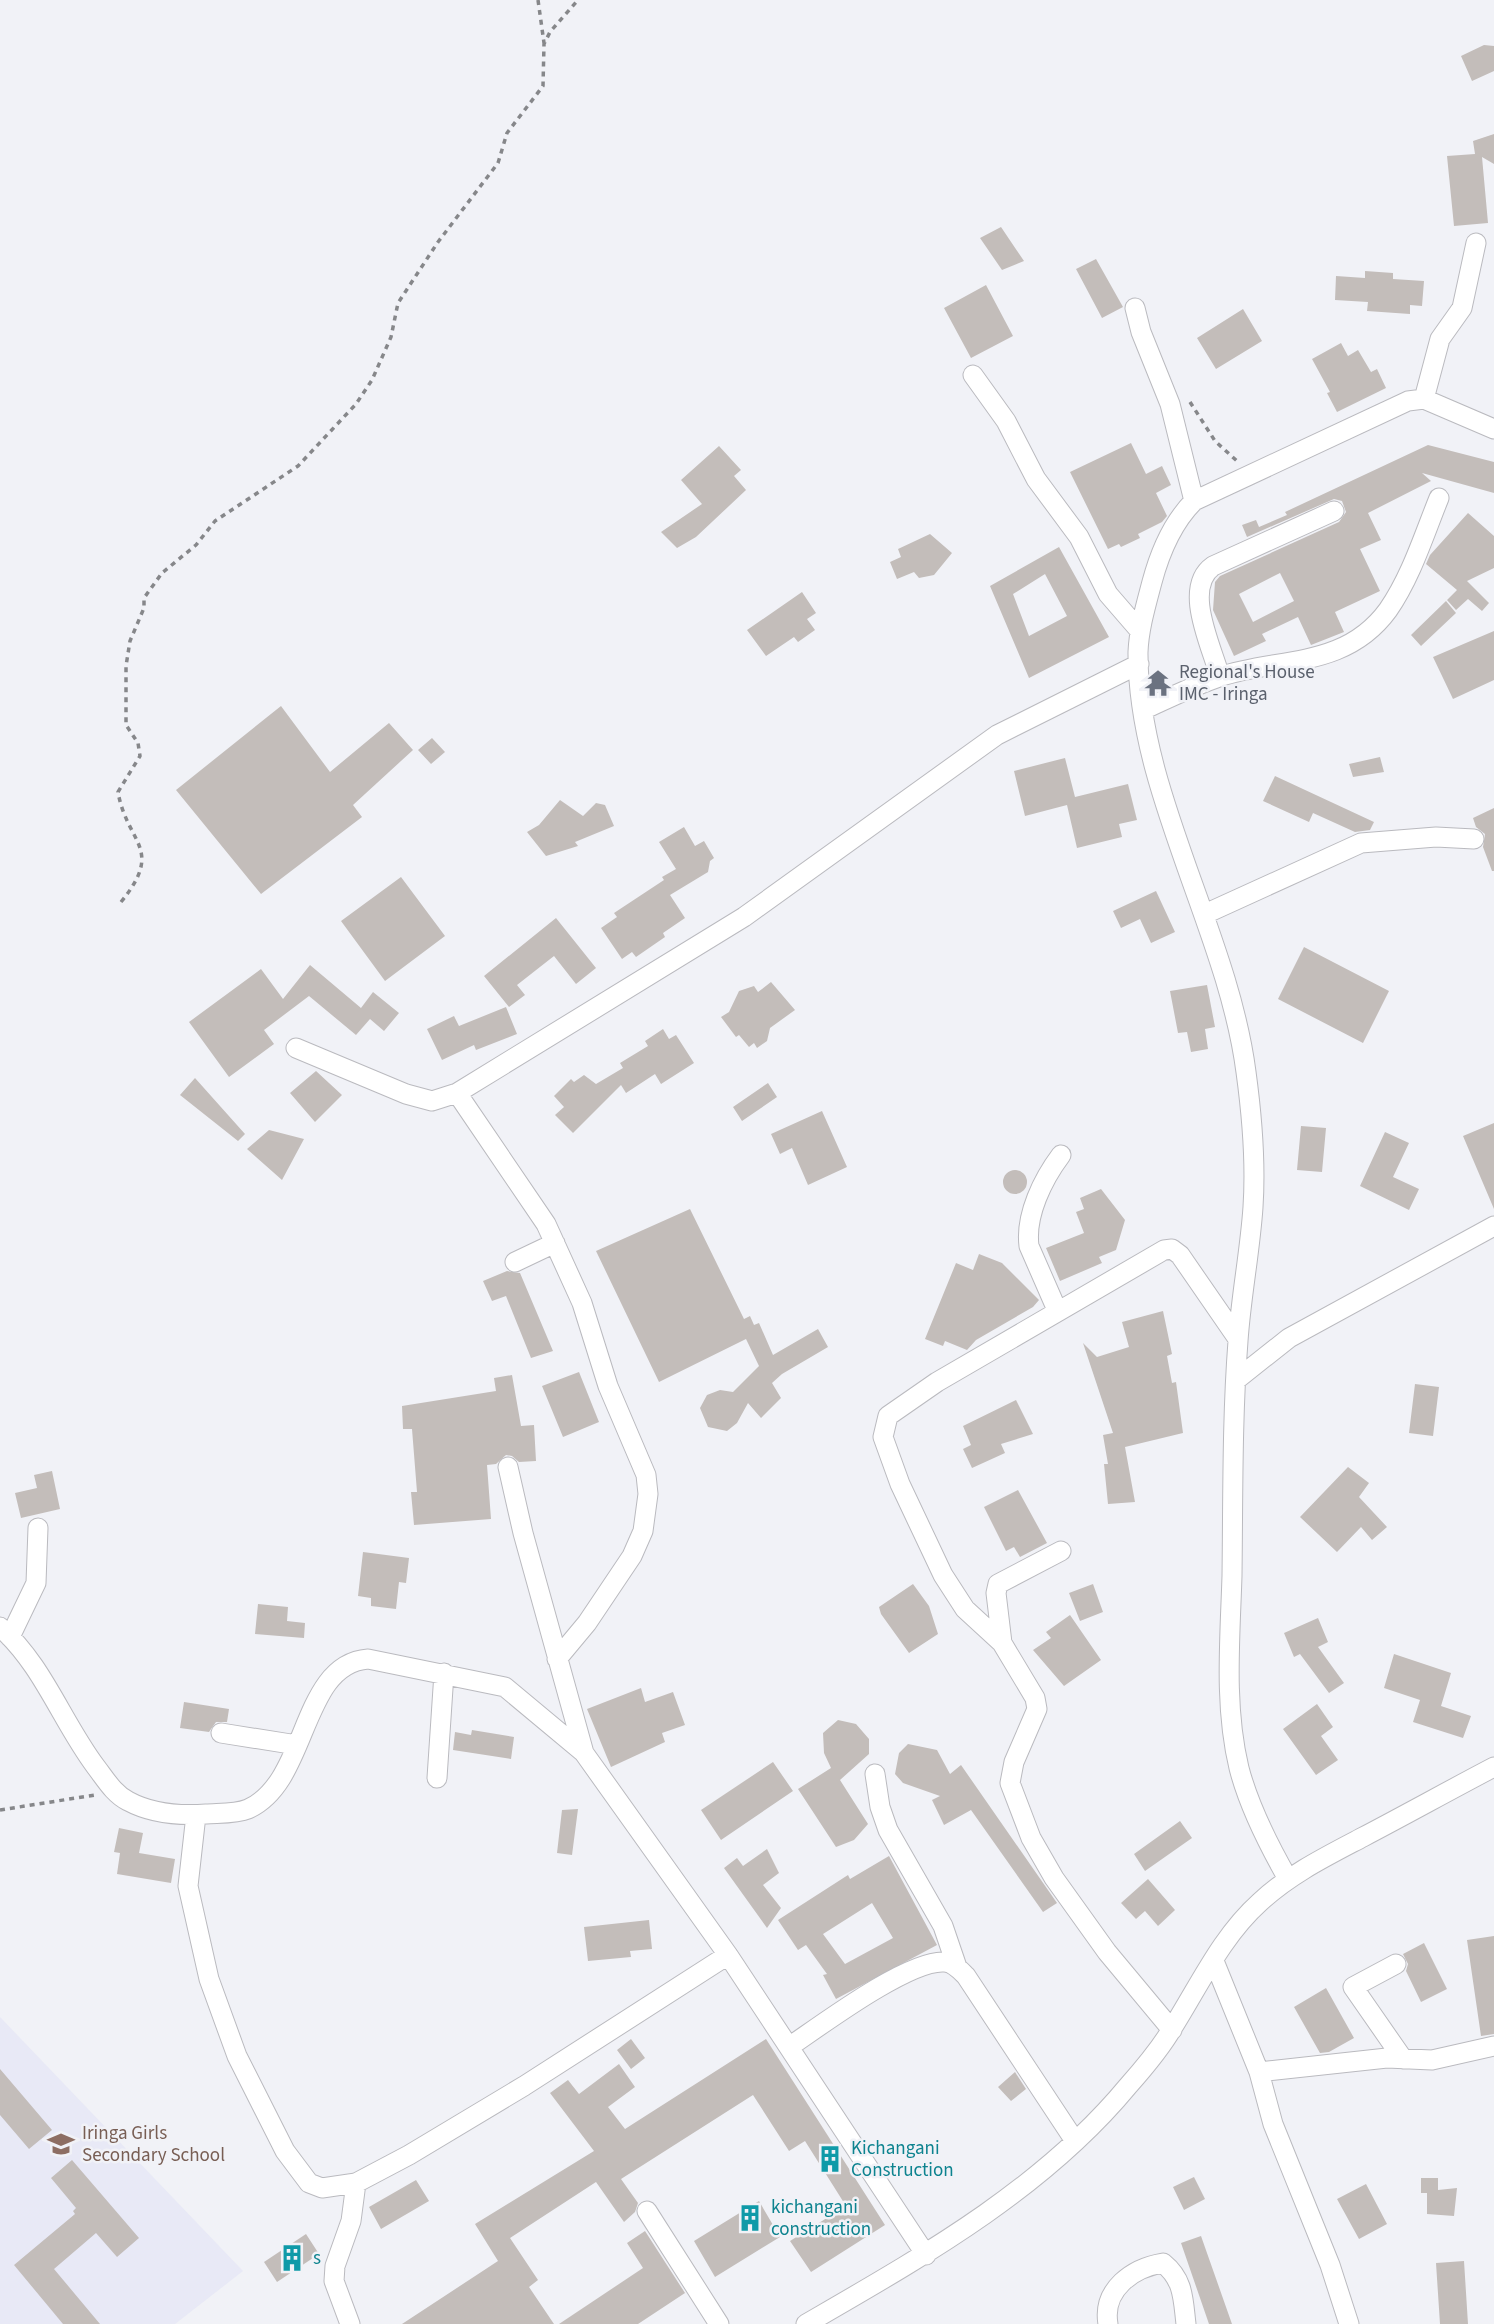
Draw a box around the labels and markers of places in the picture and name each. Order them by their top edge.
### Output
place label: Regional's House IMC - Iringa [1179,659,1315,708]
temple icon: Regional's House IMC - Iringa [1143,668,1173,698]
place label: Iringa Girls Secondary School [82,2120,225,2169]
school or university icon: Iringa Girls Secondary School [46,2129,76,2159]
place label: Kichangani Construction [851,2135,954,2184]
building icon: Kichangani Construction [815,2144,845,2174]
place label: kichangani construction [771,2194,871,2243]
building icon: kichangani construction [735,2203,765,2233]
building icon: s [277,2243,307,2273]
place label: s [313,2245,321,2272]

